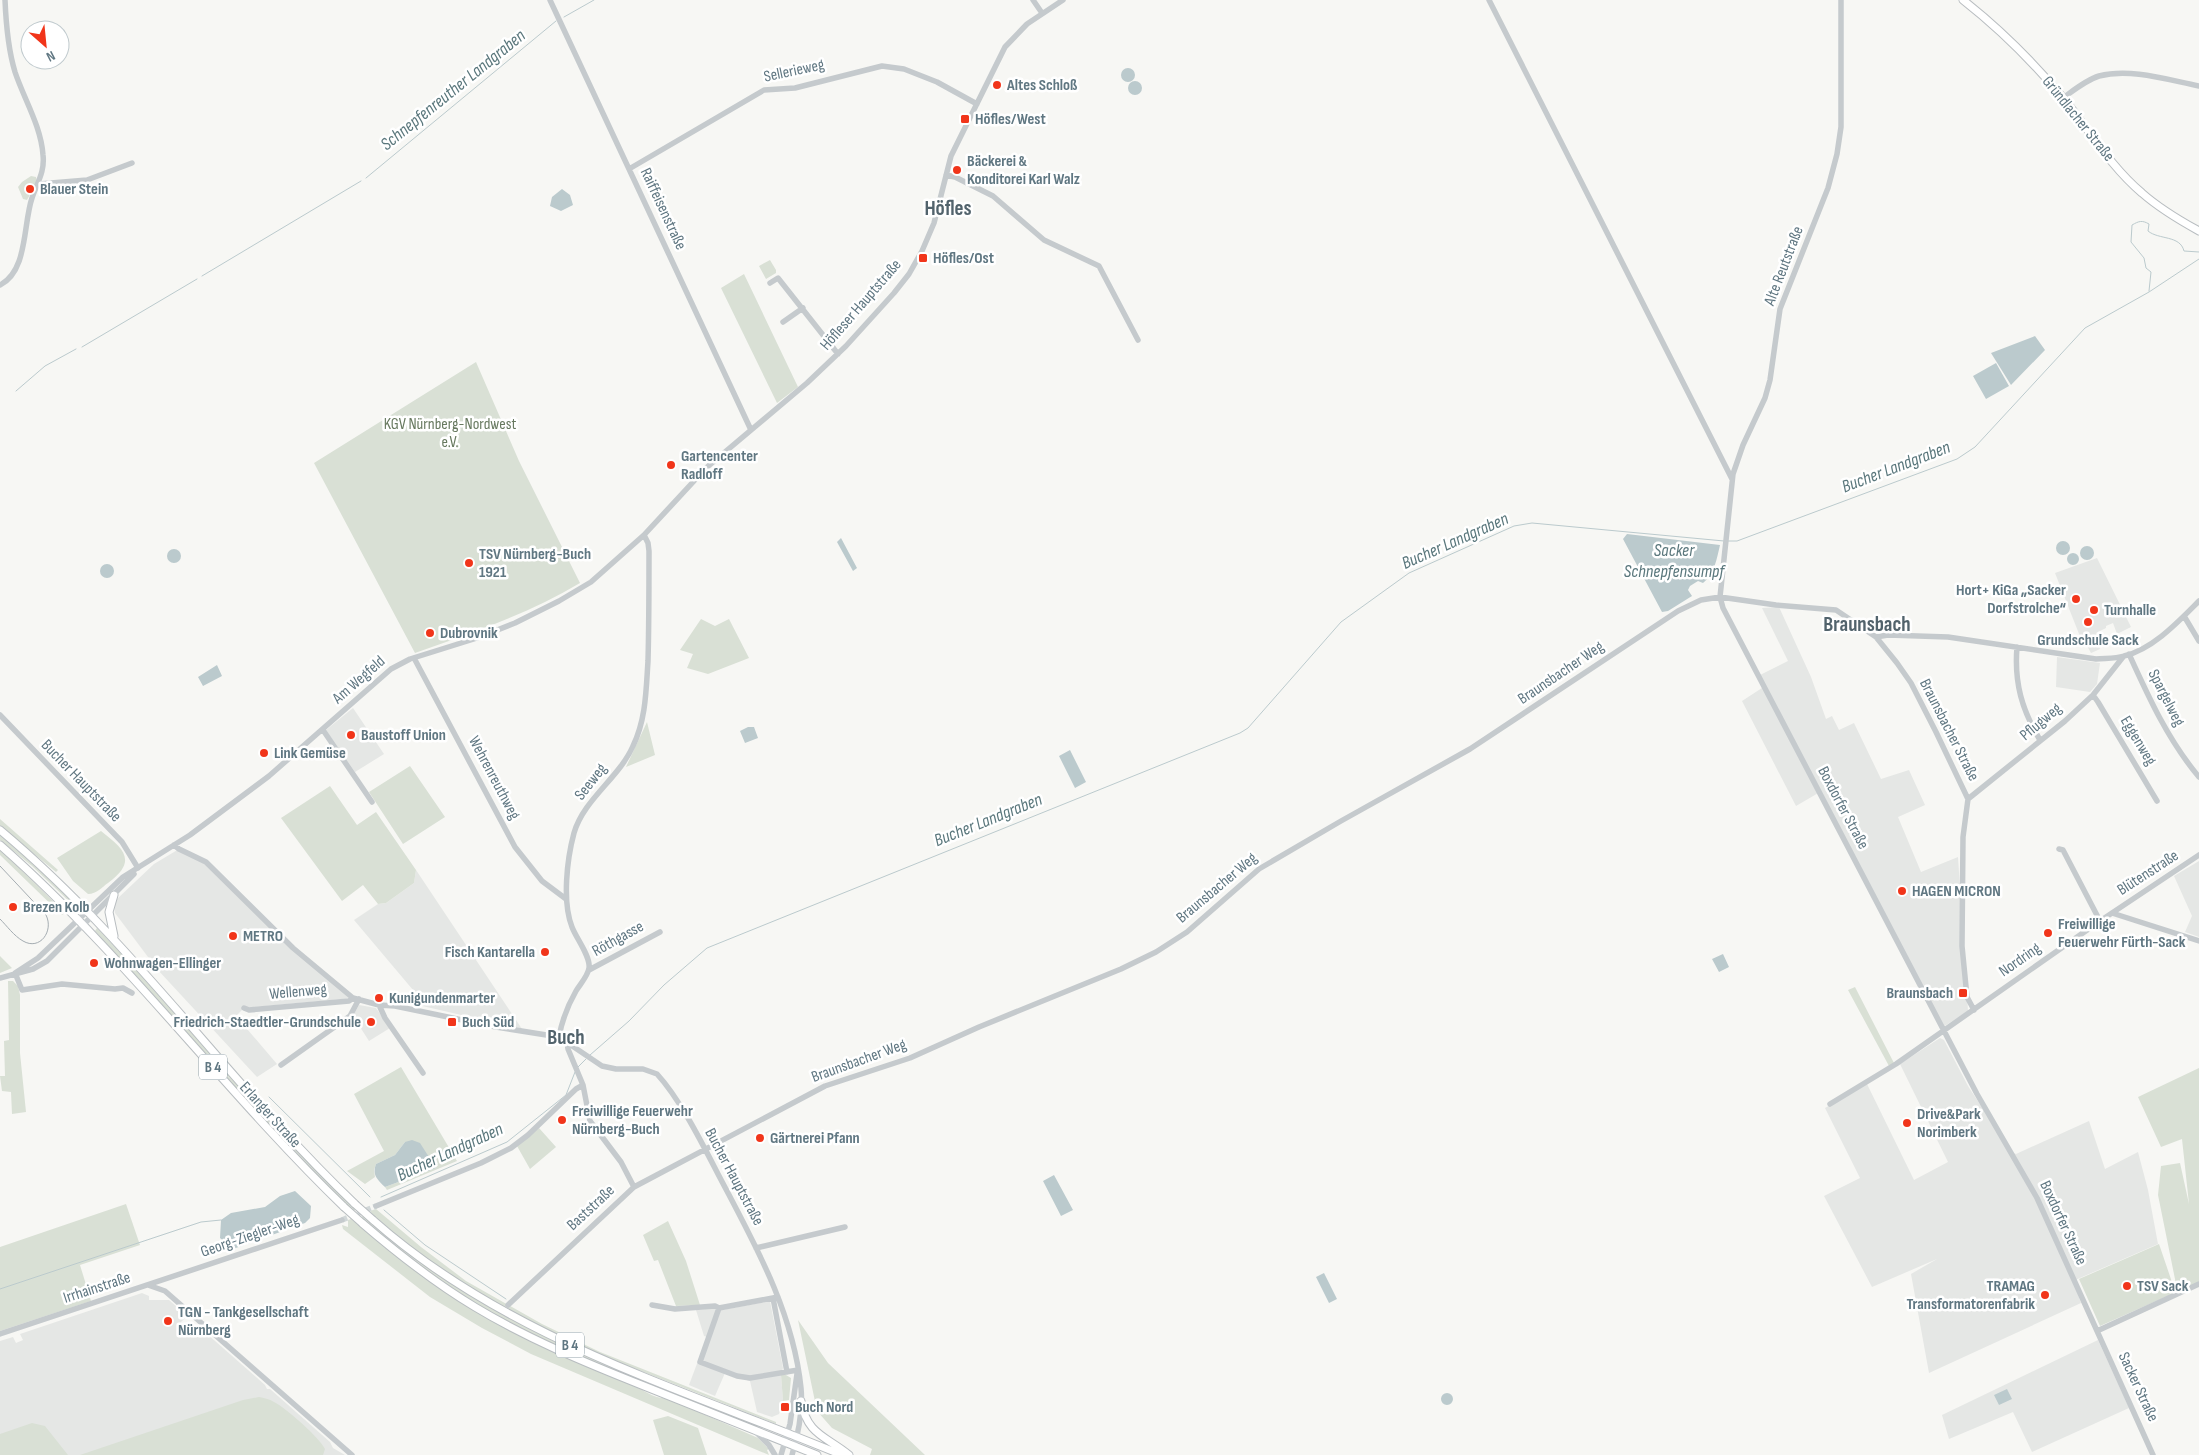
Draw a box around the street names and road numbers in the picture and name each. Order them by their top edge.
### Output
street label: Sellerieweg [762,55,826,87]
street label: Gründlacher Straße [2038,73,2118,165]
street label: Raiffeisenstraße [636,165,690,253]
street label: Alte Reutstraße [1760,224,1808,309]
street label: Höfleser Hauptstraße [816,256,906,354]
street label: Braunsbacher Weg [1514,637,1608,709]
street label: Am Wegfeld [328,652,389,709]
street label: Spargelweg [2144,666,2188,730]
street label: Braunsbacher Straße [1915,676,1983,784]
street label: Pflugweg [2016,699,2066,745]
street label: Eggenweg [2116,713,2160,769]
street label: Wehrenreuthweg [464,733,524,823]
street label: Bucher Hauptstraße [37,736,125,826]
street label: Seeweg [571,760,611,804]
street label: Boxdorfer Straße [1813,763,1873,853]
street label: Blütenstraße [2114,846,2182,900]
street label: Braunsbacher Weg [1173,849,1261,927]
street label: Röthgasse [589,917,647,961]
street label: Nordring [1995,939,2045,981]
street label: Wellenweg [269,980,327,1004]
street label: Braunsbacher Weg [809,1035,909,1087]
road number: B 4 [199,1054,227,1080]
street label: Erlanger Straße [235,1078,305,1152]
street label: Bucher Hauptstraße [700,1125,768,1229]
street label: Boxdorfer Straße [2035,1178,2091,1268]
street label: Baststraße [563,1181,619,1235]
street label: Georg-Ziegler-Weg [198,1210,302,1262]
street label: Irrhainstraße [61,1268,133,1308]
road number: B 4 [556,1332,584,1358]
street label: Sacker Straße [2114,1349,2162,1425]

